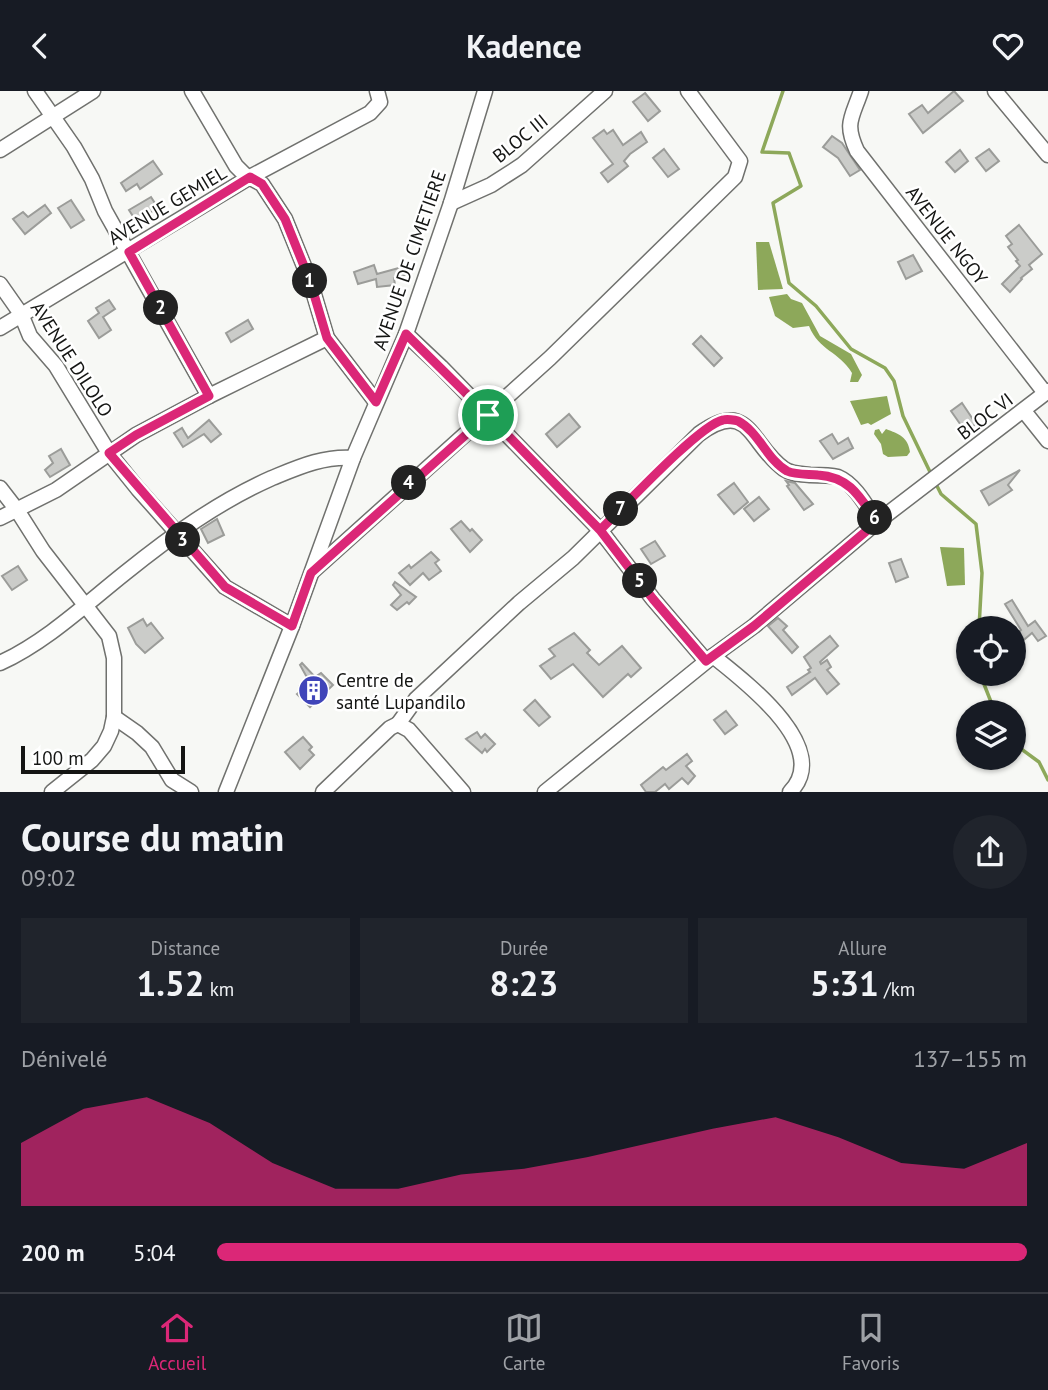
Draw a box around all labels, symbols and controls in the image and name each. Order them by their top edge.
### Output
text: Kadence [466,25,582,67]
icon: back [21,27,59,65]
icon: heart [989,27,1027,65]
street label: BLOC III [487,108,553,168]
street label: AVENUE GEMIEL [103,160,231,250]
street label: AVENUE DE CIMETIERE [367,167,451,353]
street label: AVENUE NGOY [901,181,993,290]
pin: 1 [292,263,328,299]
text: 1 [304,268,315,292]
pin: 2 [144,291,178,325]
text: 2 [155,295,166,319]
street label: AVENUE DILOLO [26,297,118,421]
pin [458,385,518,445]
street label: BLOC VI [952,387,1018,445]
icon: arrive [469,396,507,434]
pin: 4 [392,465,426,501]
text: 4 [403,470,414,494]
pin: 7 [604,491,638,527]
text: 7 [615,496,626,520]
pin: 6 [858,501,892,535]
text: 6 [869,505,880,529]
pin: 3 [166,523,200,557]
text: 3 [177,527,188,551]
pin: 5 [622,563,658,599]
text: 5 [634,568,645,592]
map controls [956,616,1026,770]
button: locate [956,616,1026,686]
place label: Centre de santé Lupandilo [336,668,466,714]
building icon: Centre de santé Lupandilo [296,674,330,708]
button: layers [956,700,1026,770]
scale bar [21,743,186,774]
text: 100 m [32,746,84,770]
text: Course du matin [21,812,284,861]
button: share [953,815,1027,889]
text: 09:02 [21,863,76,892]
text: Distance [151,936,220,960]
text: Durée [500,936,548,960]
text: Allure [838,936,887,960]
text: 1.52 [136,960,205,1006]
text: 8:23 [490,960,558,1006]
text: 5:31 [810,960,879,1006]
text: km [205,977,234,1001]
text: /km [879,977,915,1001]
text: Dénivelé [21,1044,107,1073]
text: 137–155 m [913,1044,1027,1073]
text: 200 m [21,1238,84,1267]
text: 5:04 [133,1238,176,1267]
tab: Accueil [148,1309,206,1375]
tab: Carte [503,1309,546,1375]
tab: Favoris [842,1309,900,1375]

